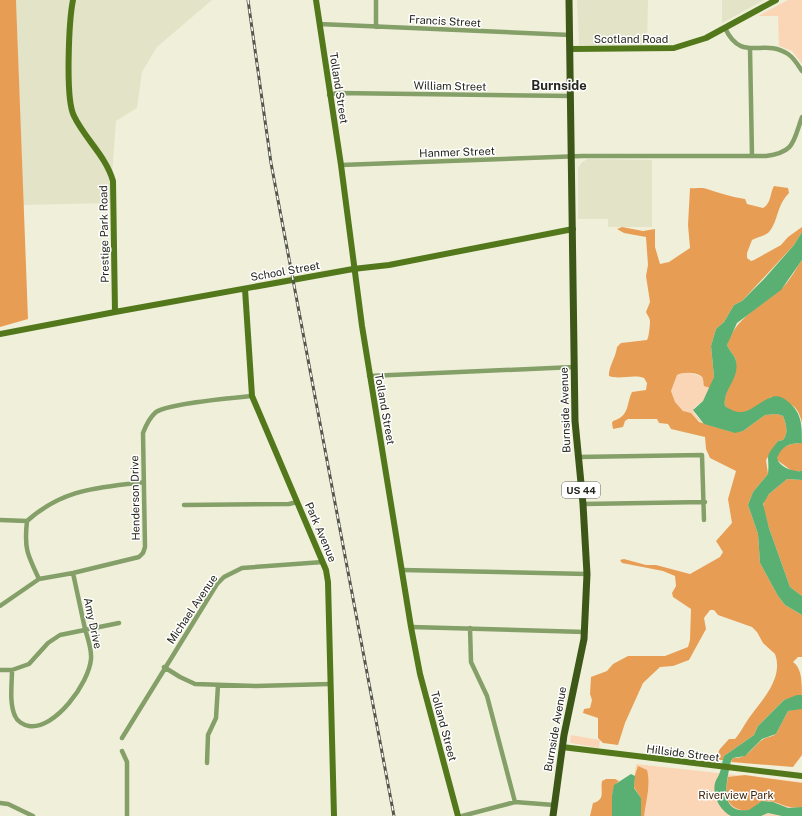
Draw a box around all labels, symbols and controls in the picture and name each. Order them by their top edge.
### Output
street label: Francis Street [409,13,481,29]
street label: Scotland Road [594,33,668,45]
street label: Tolland Street [327,51,351,125]
district label: Burnside [531,78,587,93]
street label: William Street [413,79,487,93]
street label: Hanmer Street [419,145,495,159]
street label: Prestige Park Road [97,185,111,283]
street label: School Street [249,259,321,283]
street label: Burnside Avenue [558,367,572,453]
street label: Tolland Street [373,372,397,446]
street label: Henderson Drive [128,455,142,541]
road number: US 44 [562,482,600,498]
street label: Park Avenue [303,500,339,564]
street label: Michael Avenue [164,572,220,646]
street label: Amy Drive [82,596,104,650]
street label: Burnside Avenue [542,686,568,772]
street label: Tolland Street [429,690,459,762]
street label: Hillside Street [646,743,720,763]
park label: Riverview Park [698,789,774,801]

